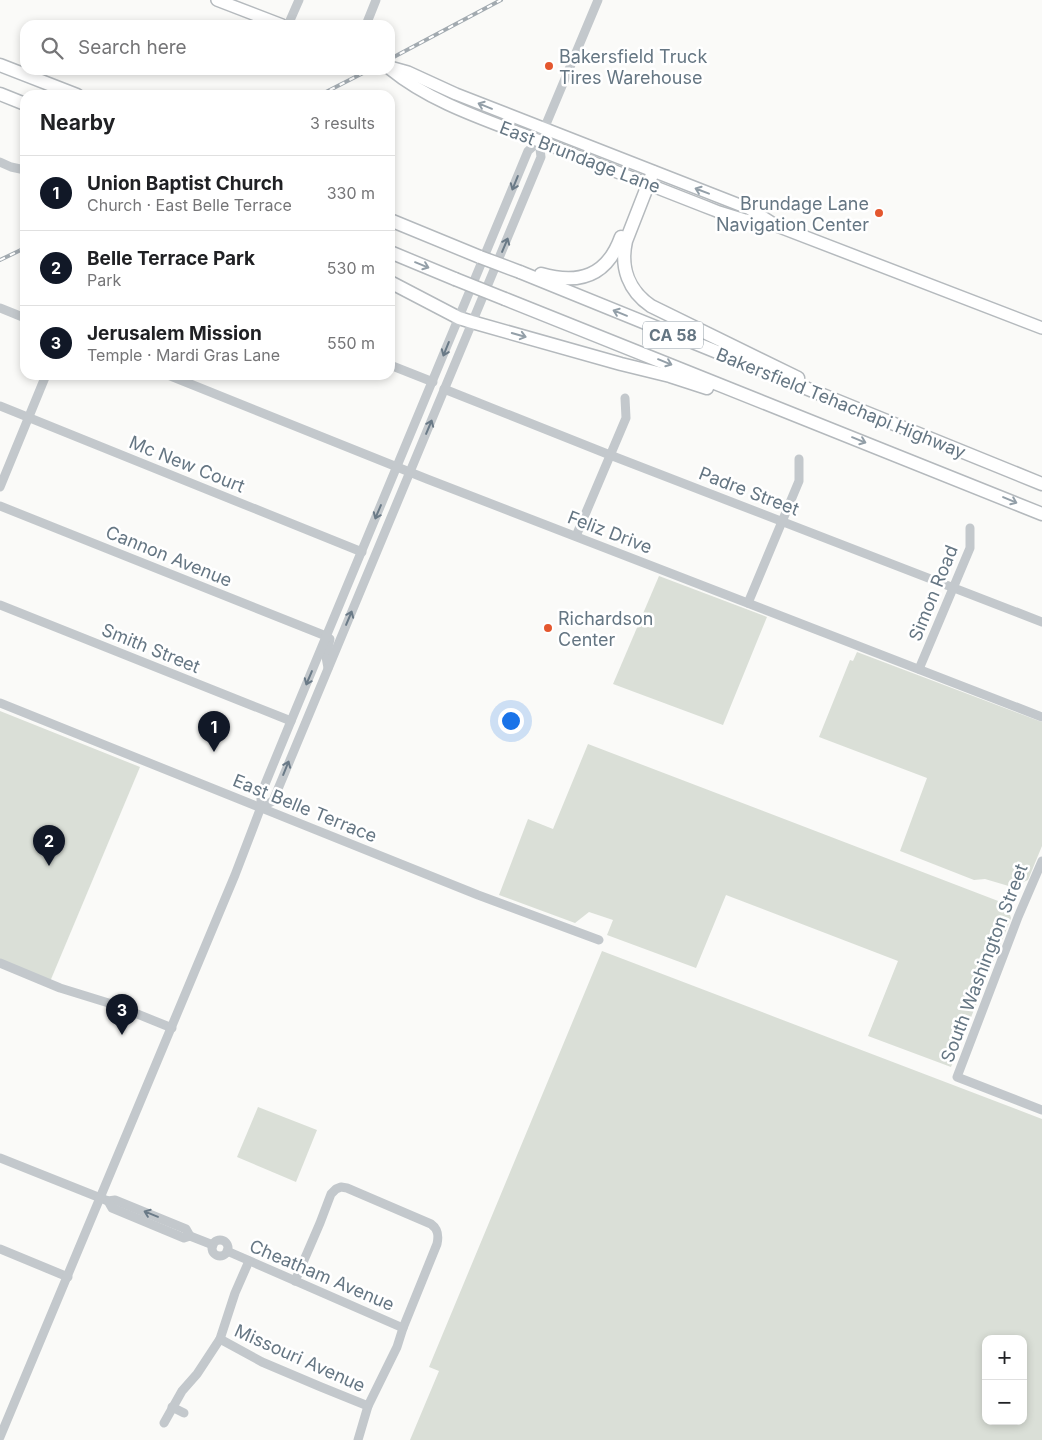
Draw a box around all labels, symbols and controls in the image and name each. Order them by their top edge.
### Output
search box [20,20,395,75]
icon: search [38,34,66,62]
text: Search here [78,36,187,59]
place label: Bakersfield Truck Tires Warehouse [559,46,707,88]
marker: Bakersfield Truck Tires Warehouse [543,60,555,72]
one-way arrow [478,101,494,110]
text: Nearby [40,110,115,135]
text: 3 results [310,113,375,133]
street label: East Brundage Lane [497,117,663,197]
text: Union Baptist Church [87,172,284,195]
one-way arrow [510,175,520,190]
text: 1 [53,183,59,203]
text: 330 m [327,183,375,203]
one-way arrow [695,185,710,195]
place label: Brundage Lane Navigation Center [716,193,869,235]
text: Church · East Belle Terrace [87,195,292,215]
marker: Brundage Lane Navigation Center [873,207,885,219]
one-way arrow [501,237,510,252]
text: Belle Terrace Park [87,247,255,270]
text: 2 [51,258,61,278]
text: 530 m [327,258,375,278]
one-way arrow [415,262,430,271]
text: Park [87,270,121,290]
one-way arrow [613,308,628,318]
text: Jerusalem Mission [87,322,262,345]
road number: CA 58 [643,322,703,348]
one-way arrow [510,331,526,341]
text: 3 [51,333,61,353]
text: 550 m [327,333,375,353]
one-way arrow [441,341,451,356]
street label: Bakersfield Tehachapi Highway [713,343,969,463]
text: Temple · Mardi Gras Lane [87,345,280,365]
one-way arrow [656,358,672,367]
one-way arrow [424,420,434,435]
street label: Mc New Court [126,431,248,497]
one-way arrow [851,435,866,445]
street label: Padre Street [696,462,802,520]
one-way arrow [1002,496,1017,506]
one-way arrow [373,504,383,519]
street label: Feliz Drive [565,506,655,558]
street label: Cannon Avenue [103,521,235,591]
street label: Simon Road [904,542,962,644]
place label: Richardson Center [558,608,653,650]
one-way arrow [344,611,354,626]
street label: Smith Street [99,619,203,677]
marker: Richardson Center [542,622,554,634]
one-way arrow [304,670,313,685]
your location [498,708,524,734]
pin: 1 [198,711,230,752]
one-way arrow [283,761,292,776]
street label: East Belle Terrace [230,770,380,846]
pin: 2 [33,825,65,866]
street label: South Washington Street [936,861,1032,1065]
pin: 3 [106,994,138,1035]
one-way arrow [144,1209,159,1219]
street label: Cheatham Avenue [246,1235,398,1315]
street label: Missouri Avenue [231,1320,369,1396]
map controls [982,1335,1027,1425]
button: + [982,1335,1027,1380]
button: − [982,1380,1027,1425]

